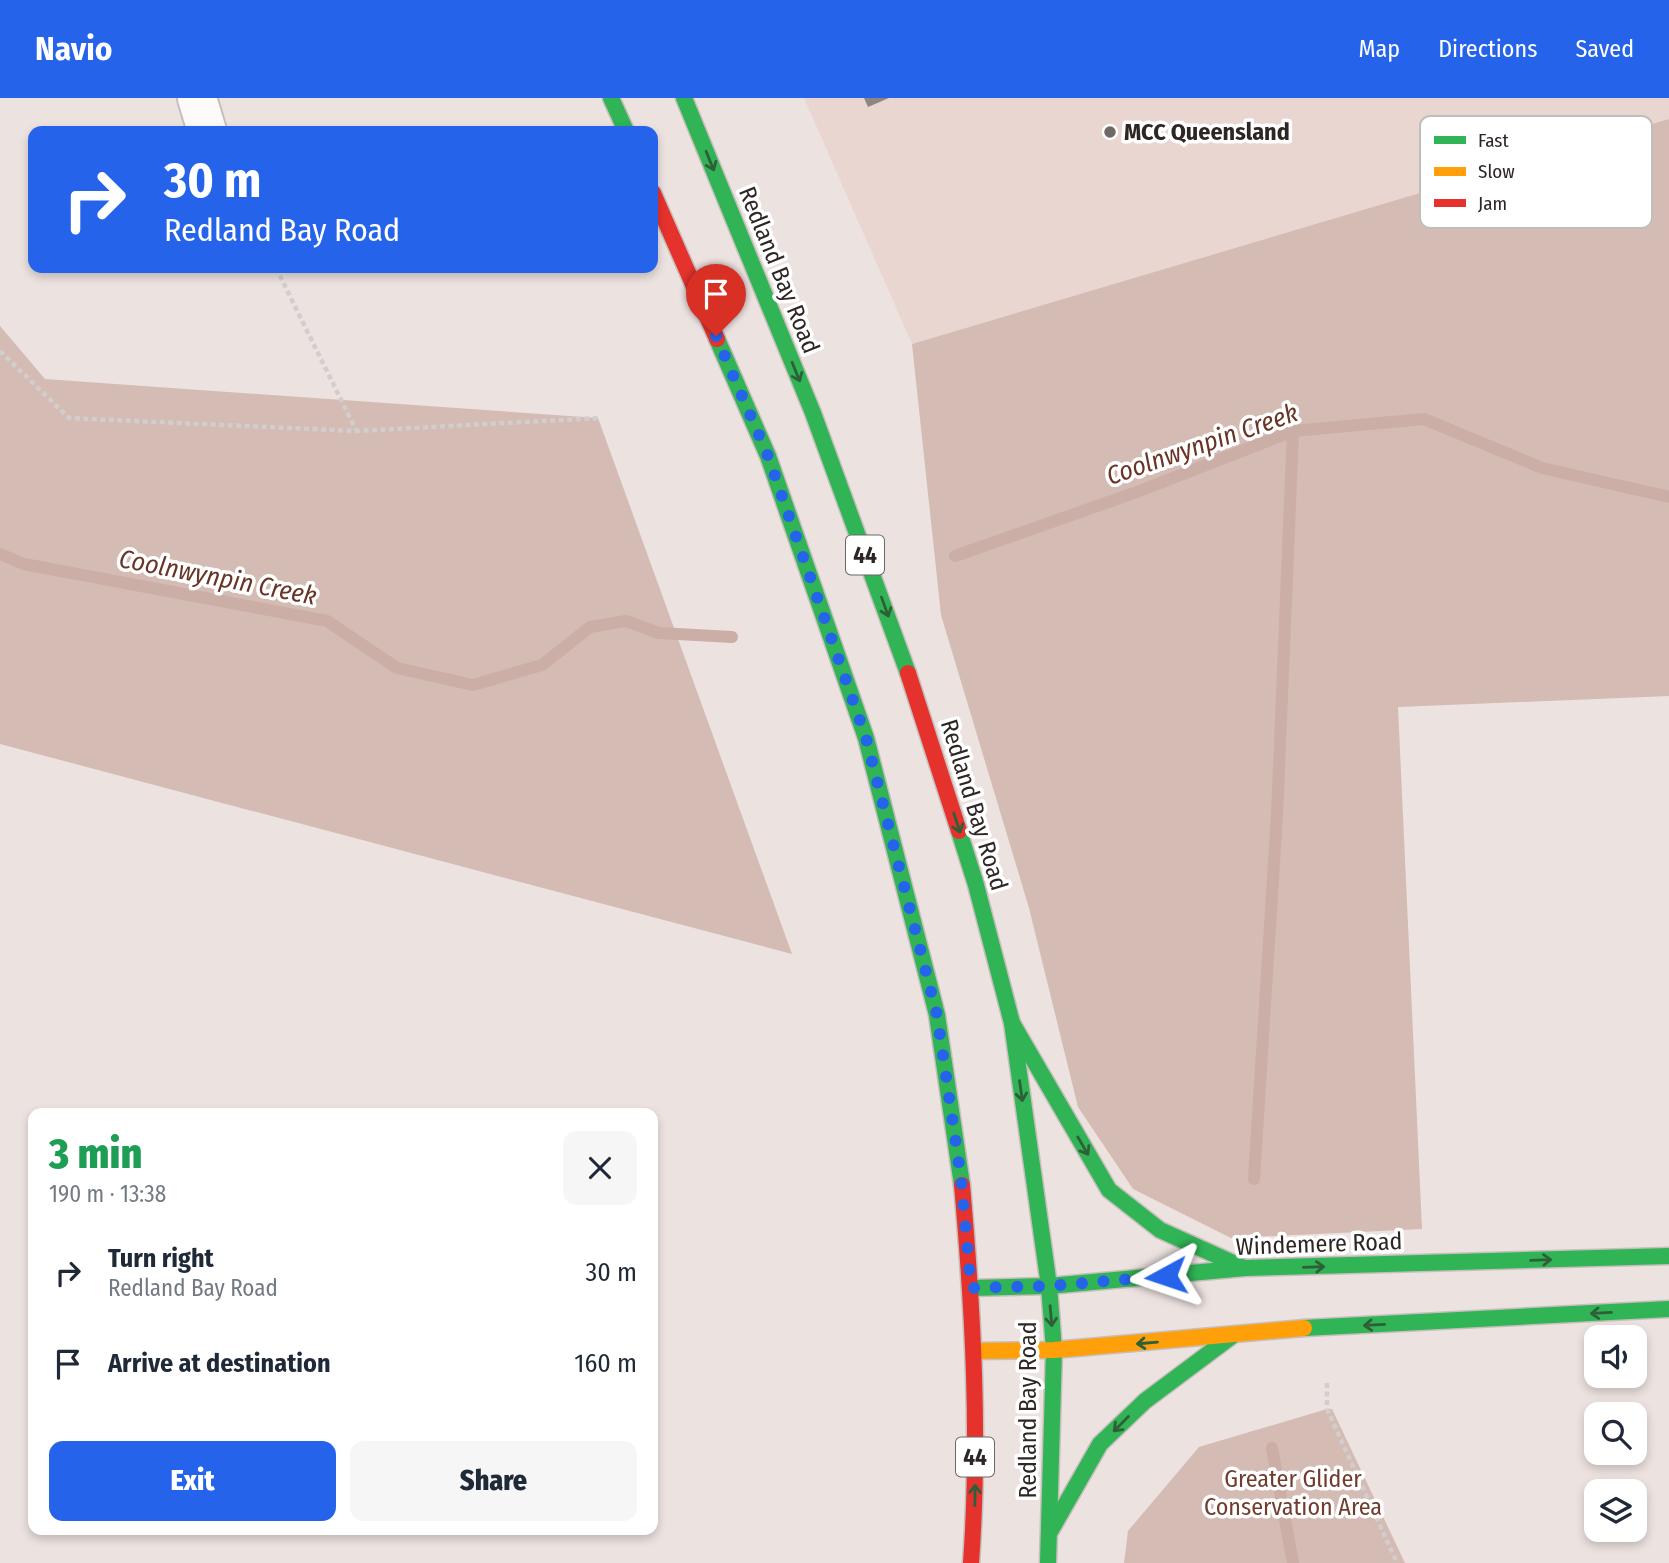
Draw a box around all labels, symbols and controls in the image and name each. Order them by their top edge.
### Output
text: Navio [35,29,112,69]
text: Map [1359,35,1400,63]
text: Directions [1438,35,1537,63]
text: Saved [1575,35,1634,63]
legend [1420,116,1652,228]
place label: MCC Queensland [1124,118,1290,146]
marker: MCC Queensland [1102,124,1118,140]
text: Fast [1478,129,1509,152]
one-way arrow [704,150,717,171]
text: 30 m [164,151,262,210]
icon: right [49,154,140,245]
text: Slow [1478,160,1515,183]
street label: Redland Bay Road [733,183,825,357]
text: Jam [1478,192,1507,215]
text: Redland Bay Road [164,211,400,249]
pin [686,264,746,336]
icon: arrive [697,275,735,313]
one-way arrow [790,360,803,382]
water label: Coolnwynpin Creek [1102,397,1302,492]
road number: 44 [846,536,884,575]
water label: Coolnwynpin Creek [117,543,319,612]
one-way arrow [879,596,892,618]
street label: Redland Bay Road [935,716,1013,894]
one-way arrow [952,812,964,834]
one-way arrow [1015,1079,1028,1102]
text: 3 min [49,1129,142,1179]
button: close [563,1131,637,1205]
one-way arrow [1076,1135,1090,1155]
text: 190 m · 13:38 [49,1180,166,1208]
street label: Windemere Road [1235,1227,1403,1261]
position arrow [1129,1239,1203,1313]
text: Turn right [108,1243,214,1274]
one-way arrow [1529,1253,1552,1267]
icon: right [49,1254,87,1292]
text: 30 m [586,1257,637,1288]
one-way arrow [1302,1260,1325,1273]
text: Redland Bay Road [108,1274,278,1302]
one-way arrow [1045,1304,1058,1327]
one-way arrow [1590,1307,1613,1320]
one-way arrow [1362,1318,1385,1331]
street label: Redland Bay Road [1014,1321,1042,1499]
map controls [1584,1325,1647,1542]
button: sound [1584,1325,1647,1388]
one-way arrow [1136,1337,1159,1350]
icon: arrive [49,1345,87,1383]
text: Arrive at destination [108,1348,331,1379]
text: 160 m [574,1348,637,1379]
button: search [1584,1402,1647,1465]
one-way arrow [1113,1415,1130,1432]
road number: 44 [956,1438,994,1476]
button: Exit [49,1441,336,1521]
button: Share [350,1441,637,1521]
park label: Greater Glider Conservation Area [1204,1465,1382,1521]
button: layers [1584,1479,1647,1542]
one-way arrow [968,1484,981,1507]

